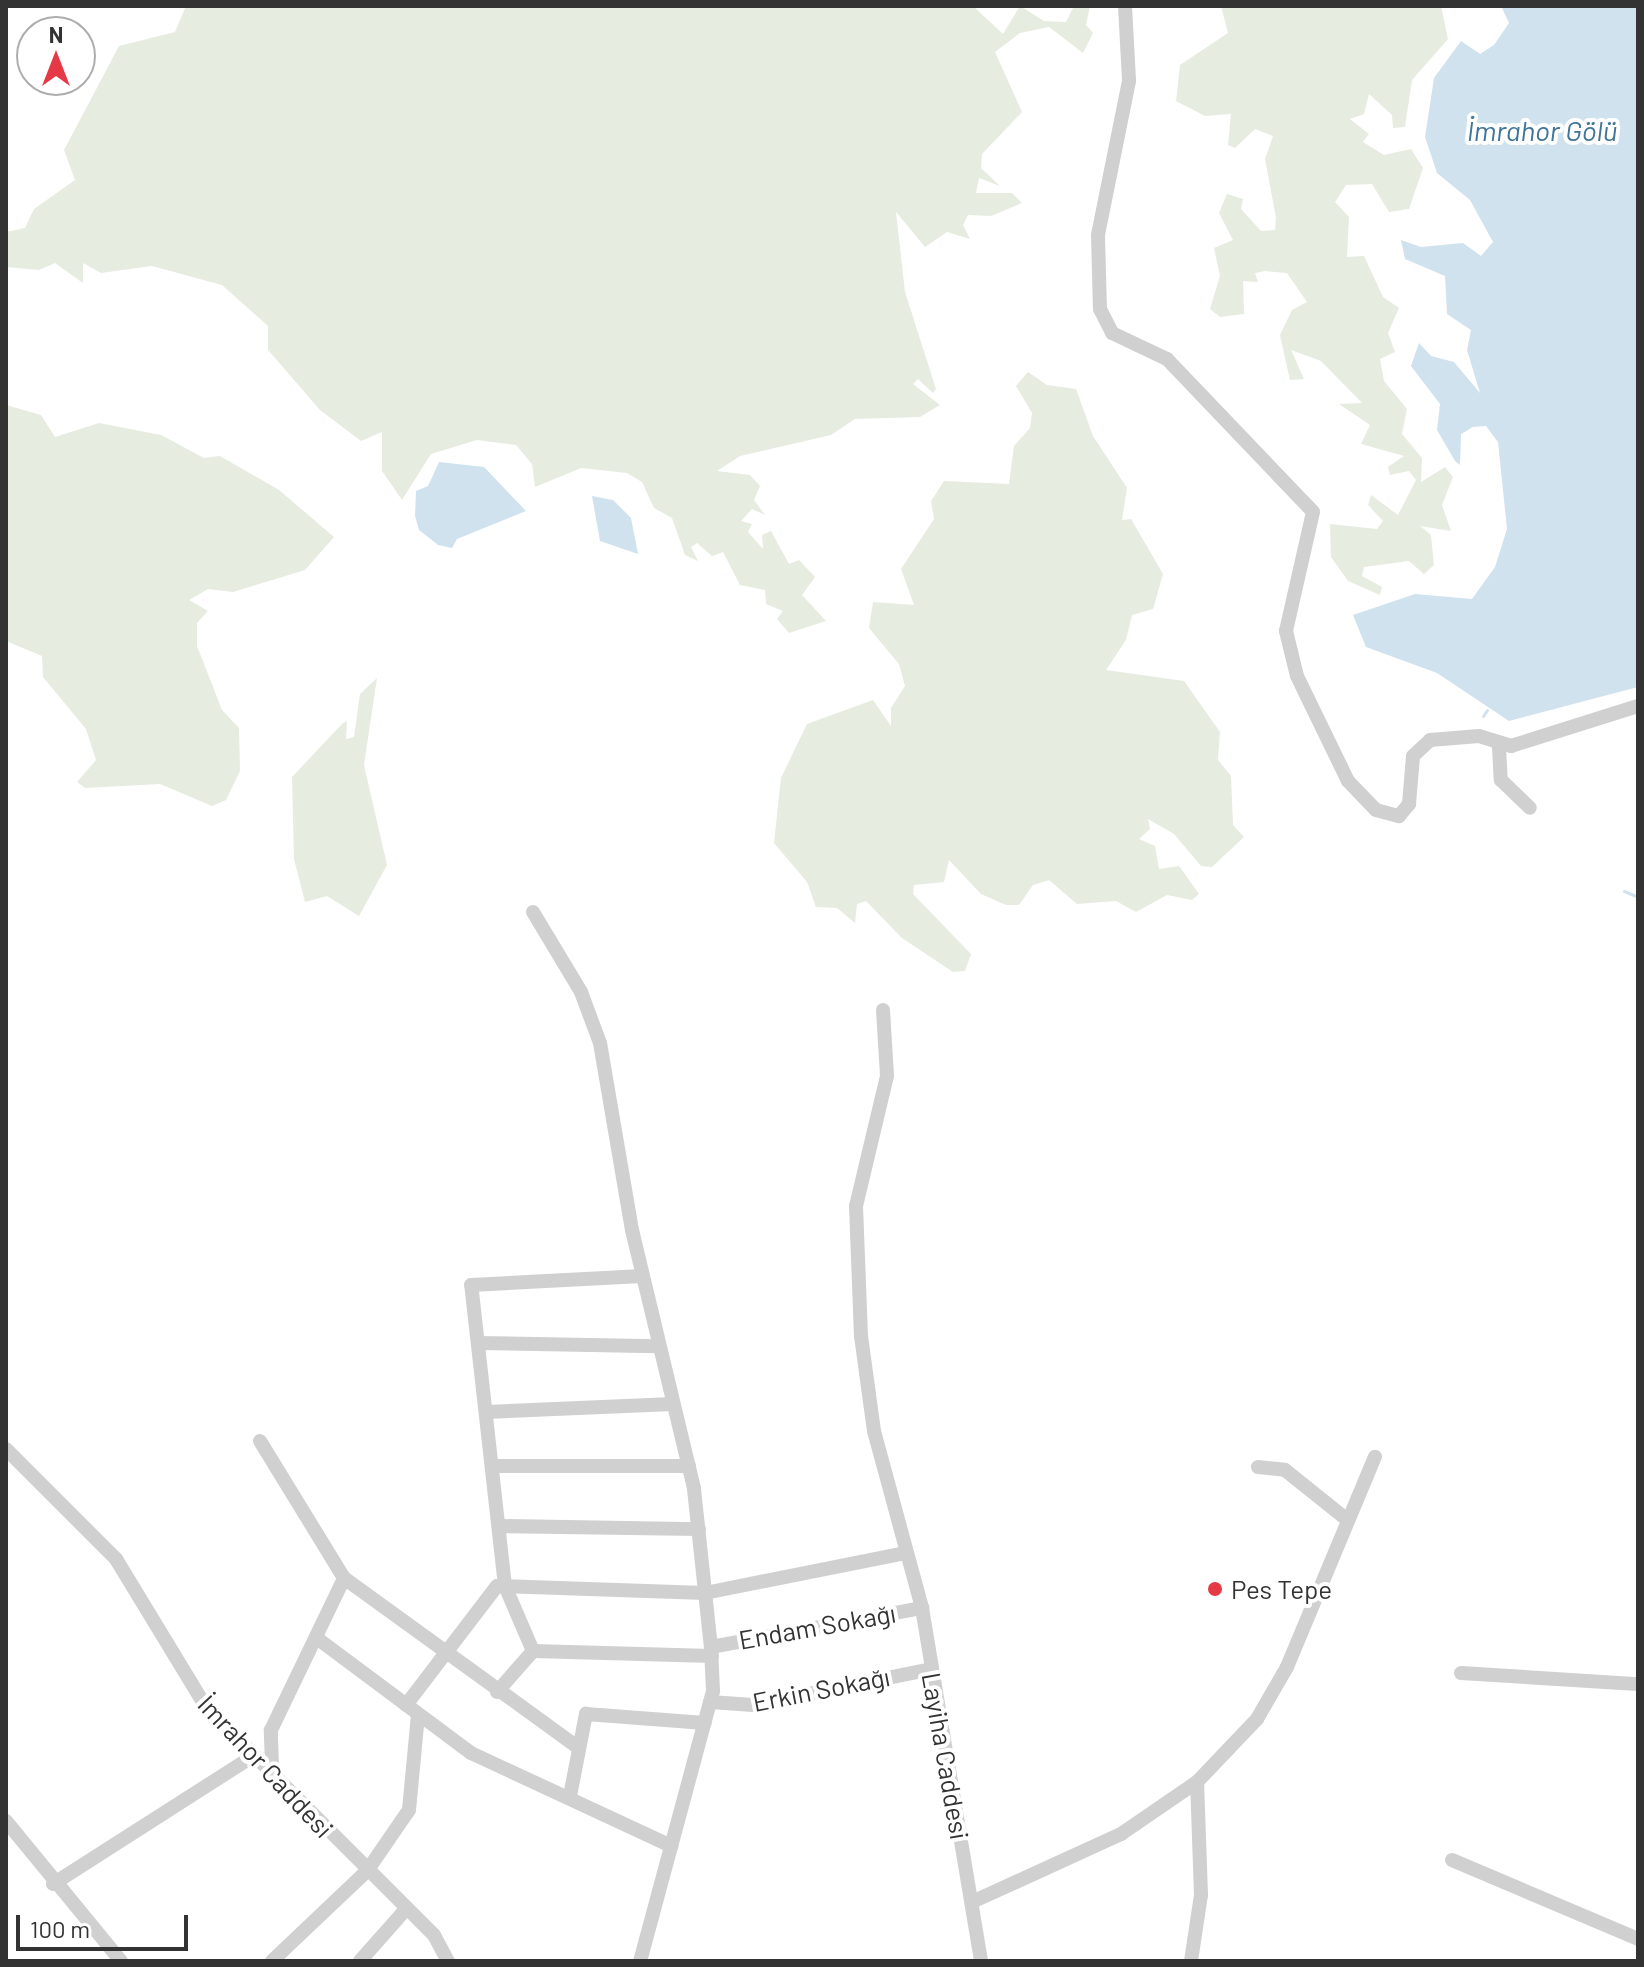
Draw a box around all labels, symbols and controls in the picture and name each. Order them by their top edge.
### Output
north arrow [16,16,96,96]
text: N [49,21,63,47]
water label: İmrahor Gölü [1467,113,1617,147]
place label: Pes Tepe [1231,1573,1332,1605]
marker: Pes Tepe [1206,1580,1224,1598]
street label: Endam Sokağı [736,1597,898,1655]
street label: Erkin Sokağı [750,1660,892,1718]
street label: Layiha Caddesi [916,1670,976,1842]
street label: İmrahor Caddesi [192,1688,340,1844]
scale bar [20,1899,192,1949]
text: 100 m [30,1914,90,1943]

